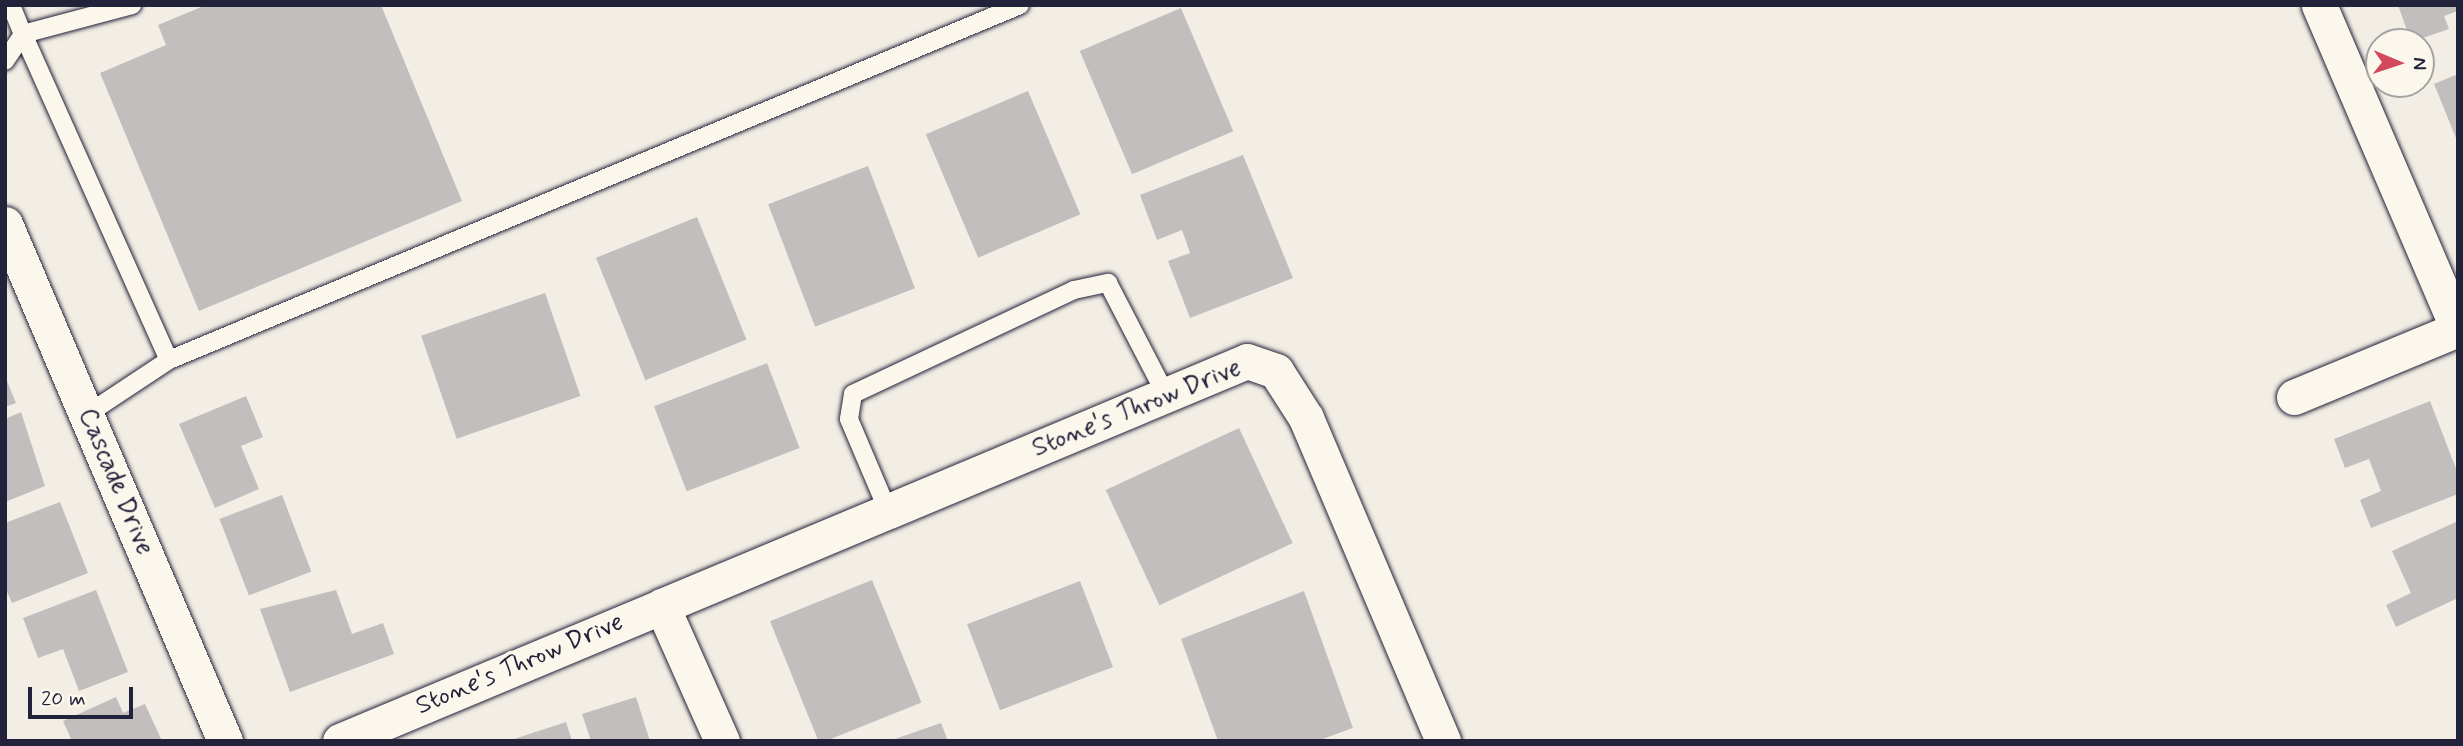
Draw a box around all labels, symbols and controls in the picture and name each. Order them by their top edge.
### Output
north arrow [2365,28,2435,98]
text: N [2407,57,2432,70]
street label: Stone's Throw Drive [1029,353,1245,465]
street label: Cascade Drive [70,405,160,559]
street label: Stone's Throw Drive [413,608,627,722]
scale bar [32,672,136,716]
text: 20 m [41,685,86,713]

